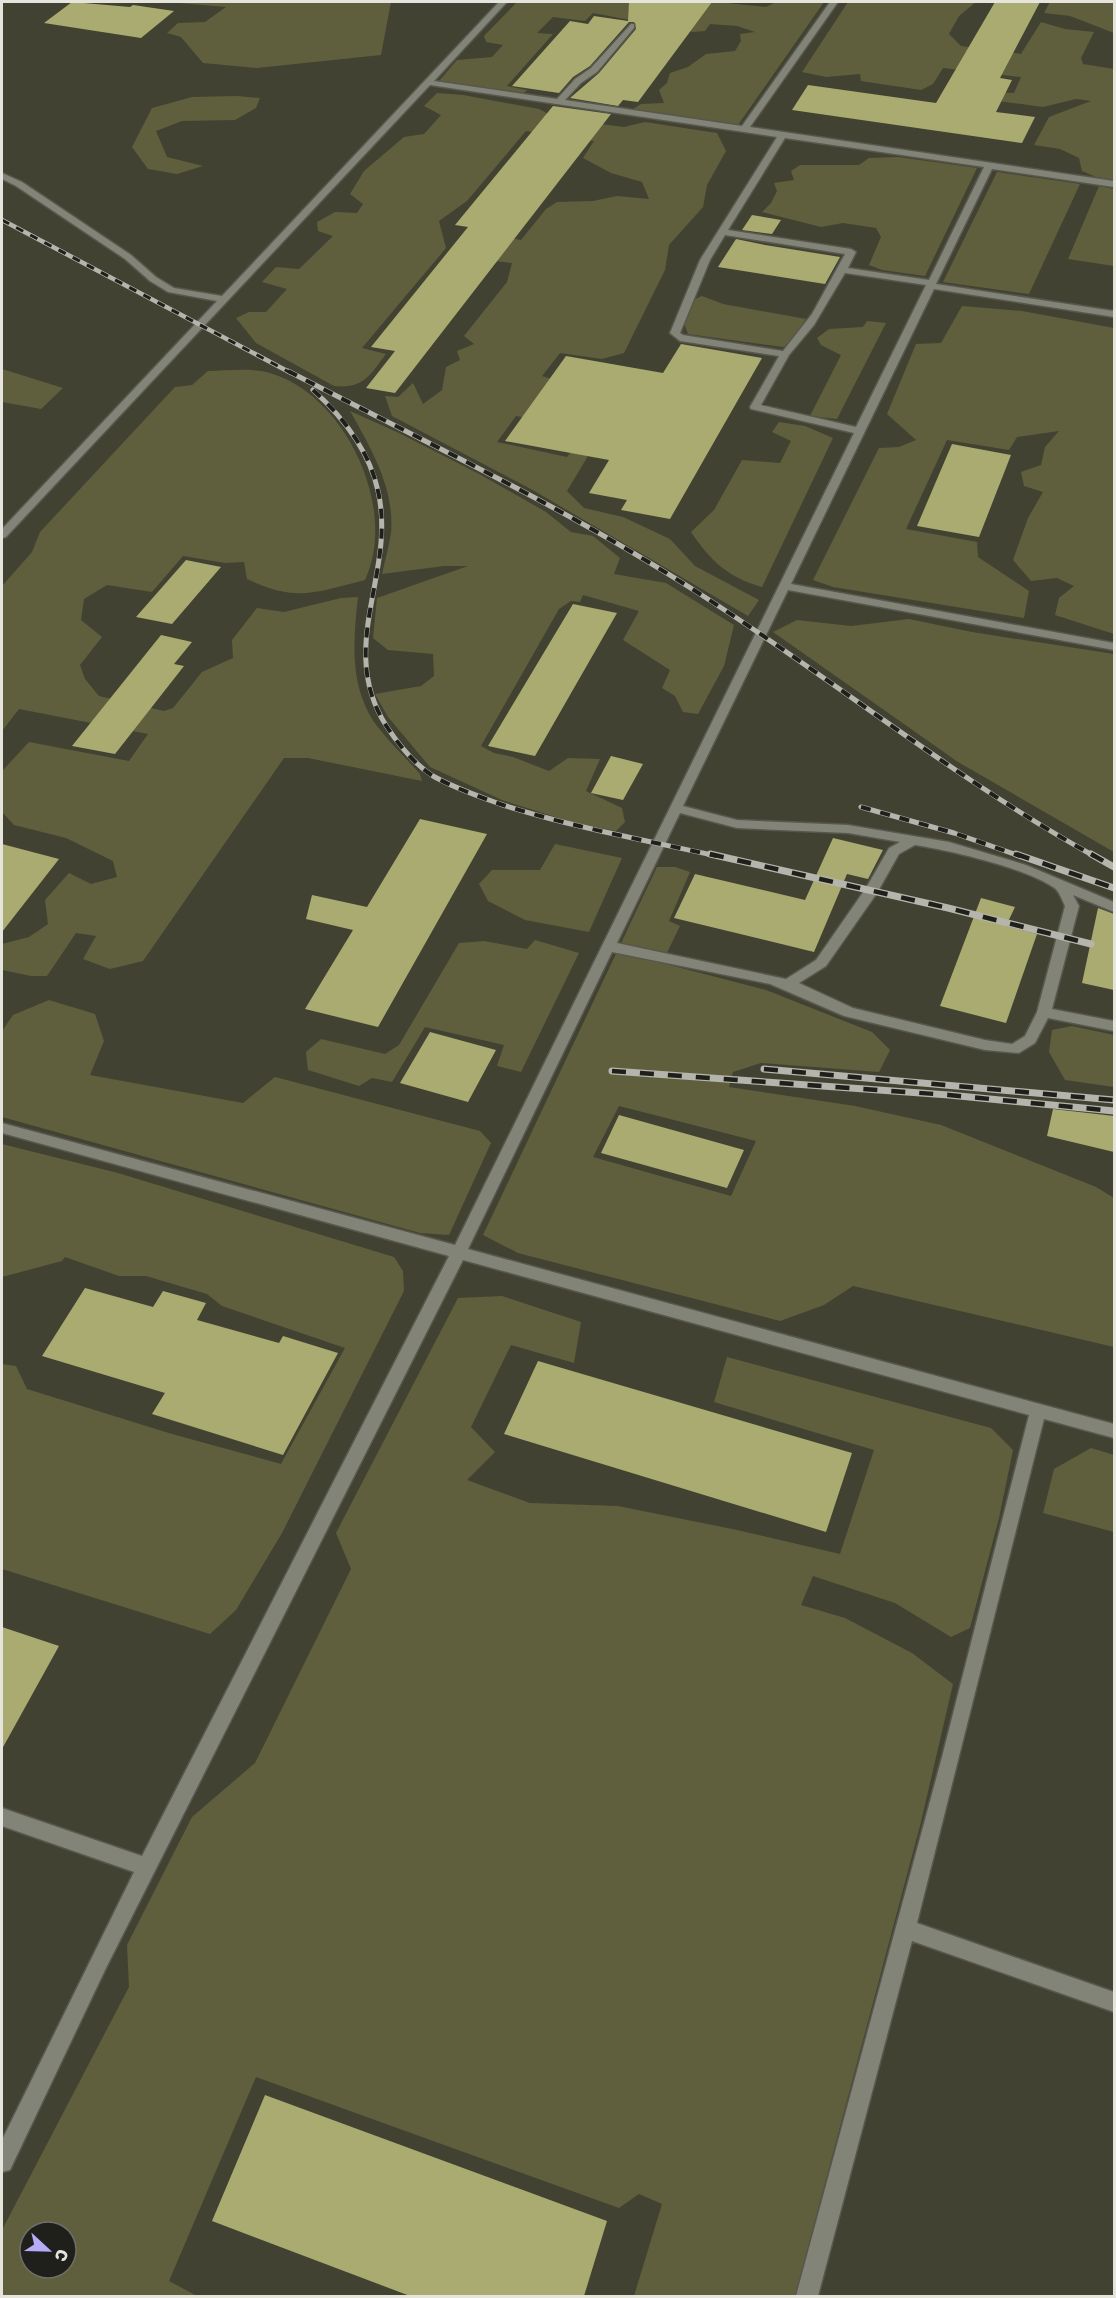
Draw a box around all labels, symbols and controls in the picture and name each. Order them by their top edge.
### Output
north arrow [18,2220,78,2280]
text: С [51,2247,73,2265]

